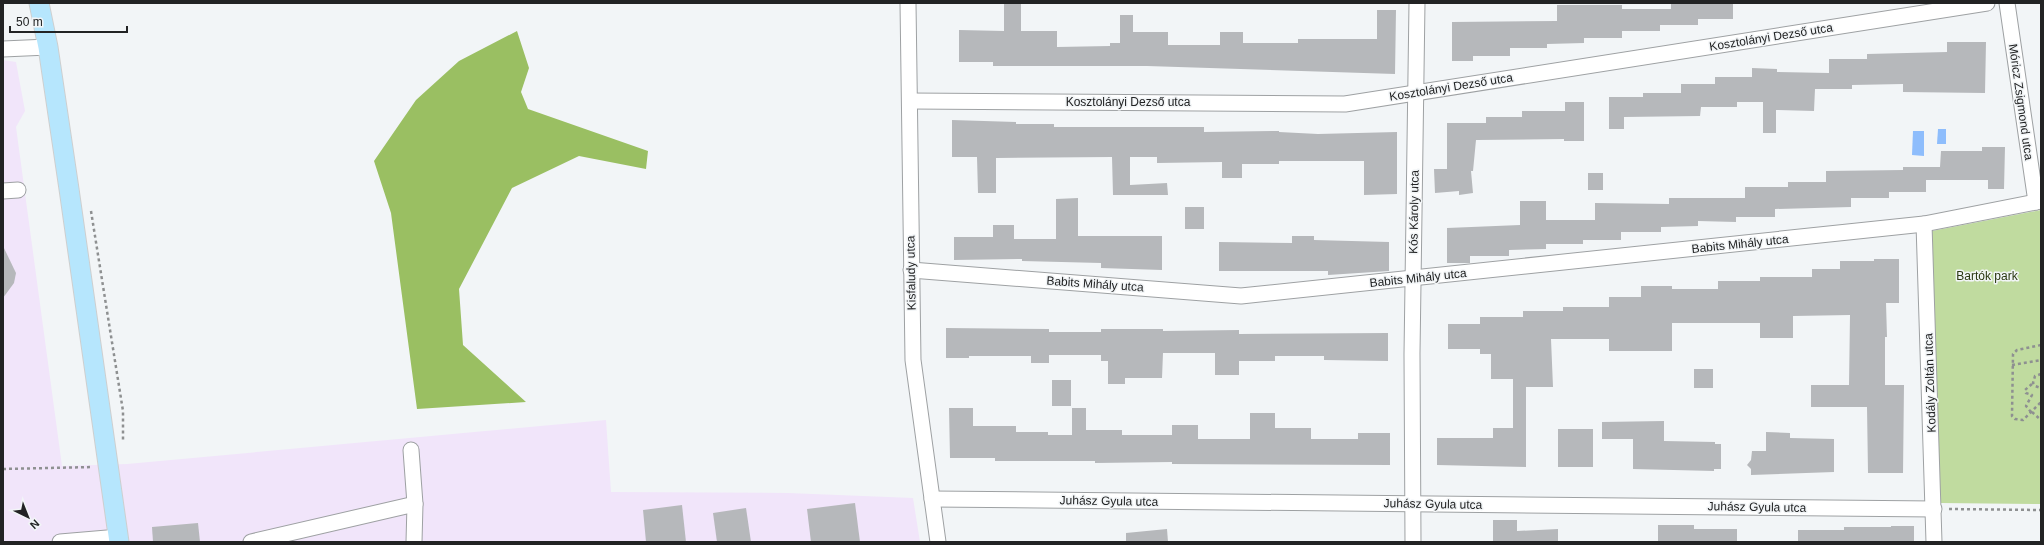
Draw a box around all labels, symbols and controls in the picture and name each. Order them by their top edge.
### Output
scale bar [10,8,127,34]
text: 50 m [16,15,43,29]
street label: Kosztolányi Dezső utca [1708,20,1834,54]
street label: Móricz Zsigmond utca [2006,43,2036,161]
street label: Kosztolányi Dezső utca [1388,70,1514,104]
street label: Kosztolányi Dezső utca [1066,95,1191,109]
street label: Kós Károly utca [1406,170,1422,254]
street label: Babits Mihály utca [1691,232,1789,256]
street label: Kisfaludy utca [903,235,919,310]
street label: Babits Mihály utca [1369,266,1467,290]
park label: Bartók park [1956,269,2019,283]
street label: Babits Mihály utca [1046,274,1144,294]
street label: Kodály Zoltán utca [1921,333,1939,433]
street label: Juhász Gyula utca [1060,493,1159,509]
street label: Juhász Gyula utca [1384,496,1483,512]
north arrow [8,497,48,537]
street label: Juhász Gyula utca [1708,499,1807,515]
text: N [28,517,42,531]

